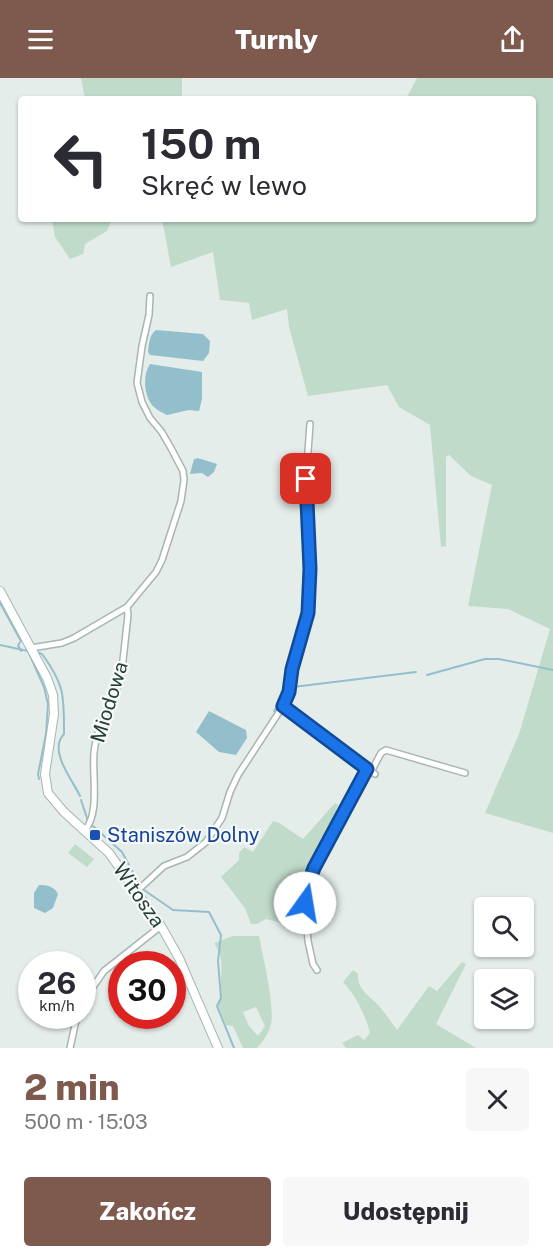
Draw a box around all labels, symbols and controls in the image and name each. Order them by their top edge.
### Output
icon: menu [24,23,57,56]
text: Turnly [235,23,318,55]
icon: share [496,23,529,56]
text: 150 m [141,119,261,168]
icon: left [42,120,120,198]
text: Skręć w lewo [141,169,307,201]
pin [280,453,331,504]
icon: arrive [289,462,322,495]
street label: Miodowa [85,659,133,745]
place label: Staniszów Dolny [107,823,260,847]
marker: Staniszów Dolny [88,828,102,842]
street label: Witosza [108,858,170,932]
position arrow [273,871,337,935]
map controls [474,897,534,1029]
button: search [474,897,534,957]
speed limit sign: 30 [108,951,186,1029]
text: 26 [38,965,76,1001]
button: layers [474,969,534,1029]
text: km/h [39,997,75,1014]
text: 2 min [24,1066,120,1108]
button: close [466,1068,529,1131]
text: 500 m · 15:03 [24,1110,148,1134]
button: Zakończ [24,1177,271,1246]
button: Udostępnij [283,1177,529,1246]

